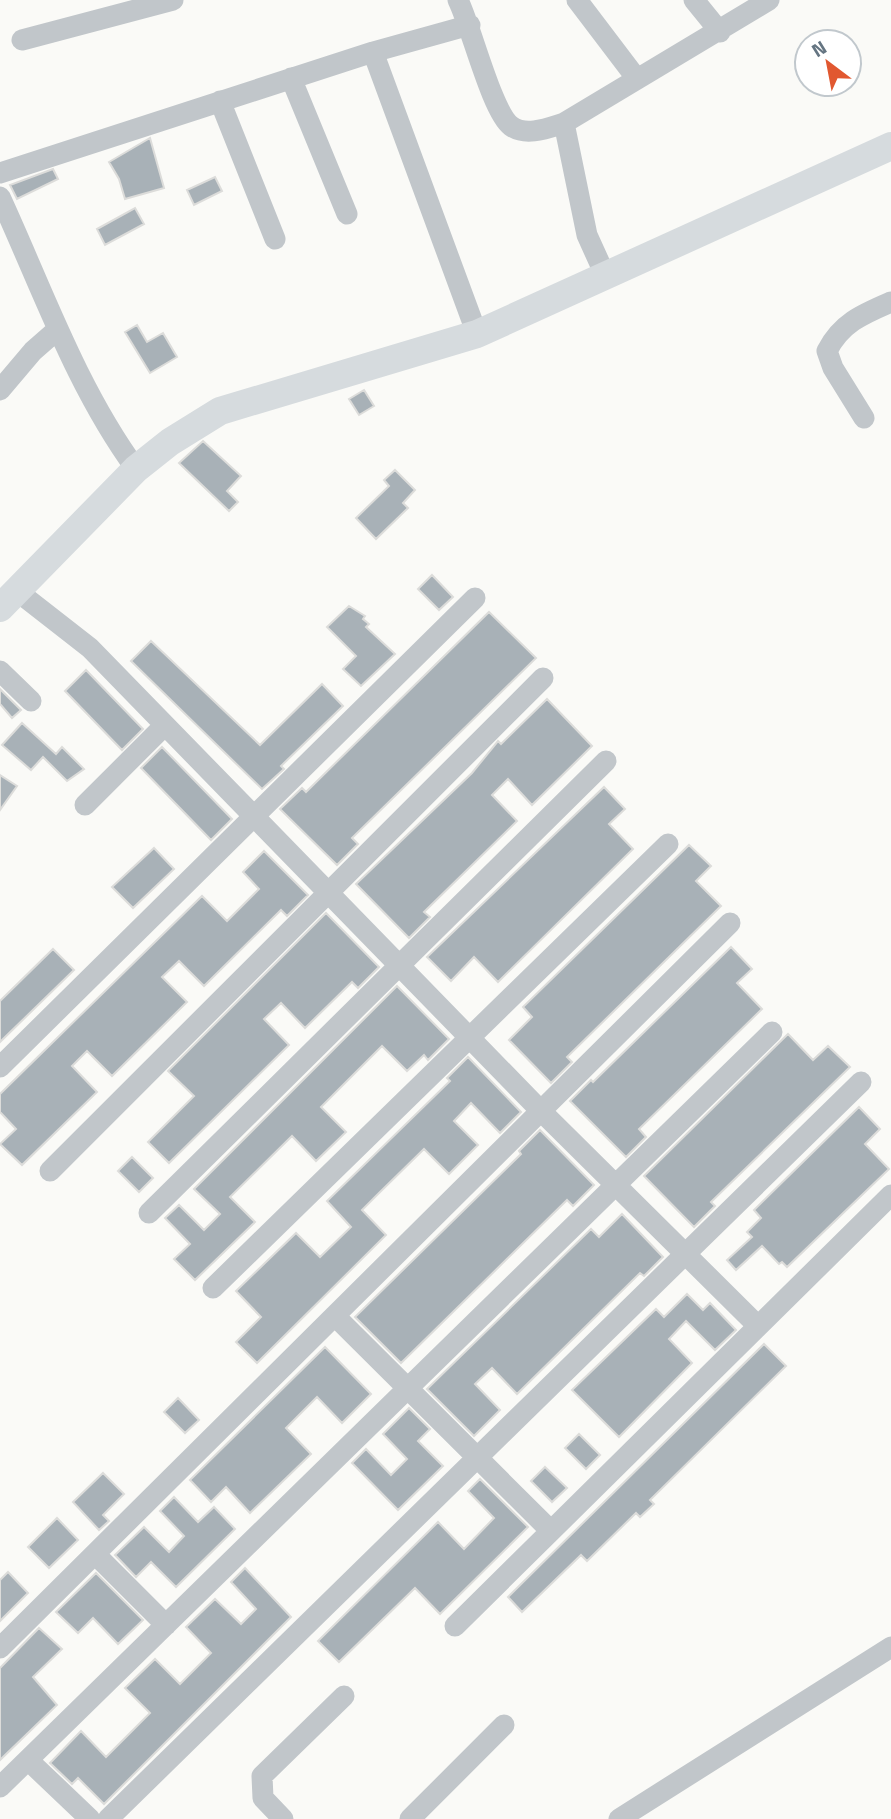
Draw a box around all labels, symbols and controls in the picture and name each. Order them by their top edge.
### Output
north arrow [793,28,863,98]
text: N [805,32,832,64]

